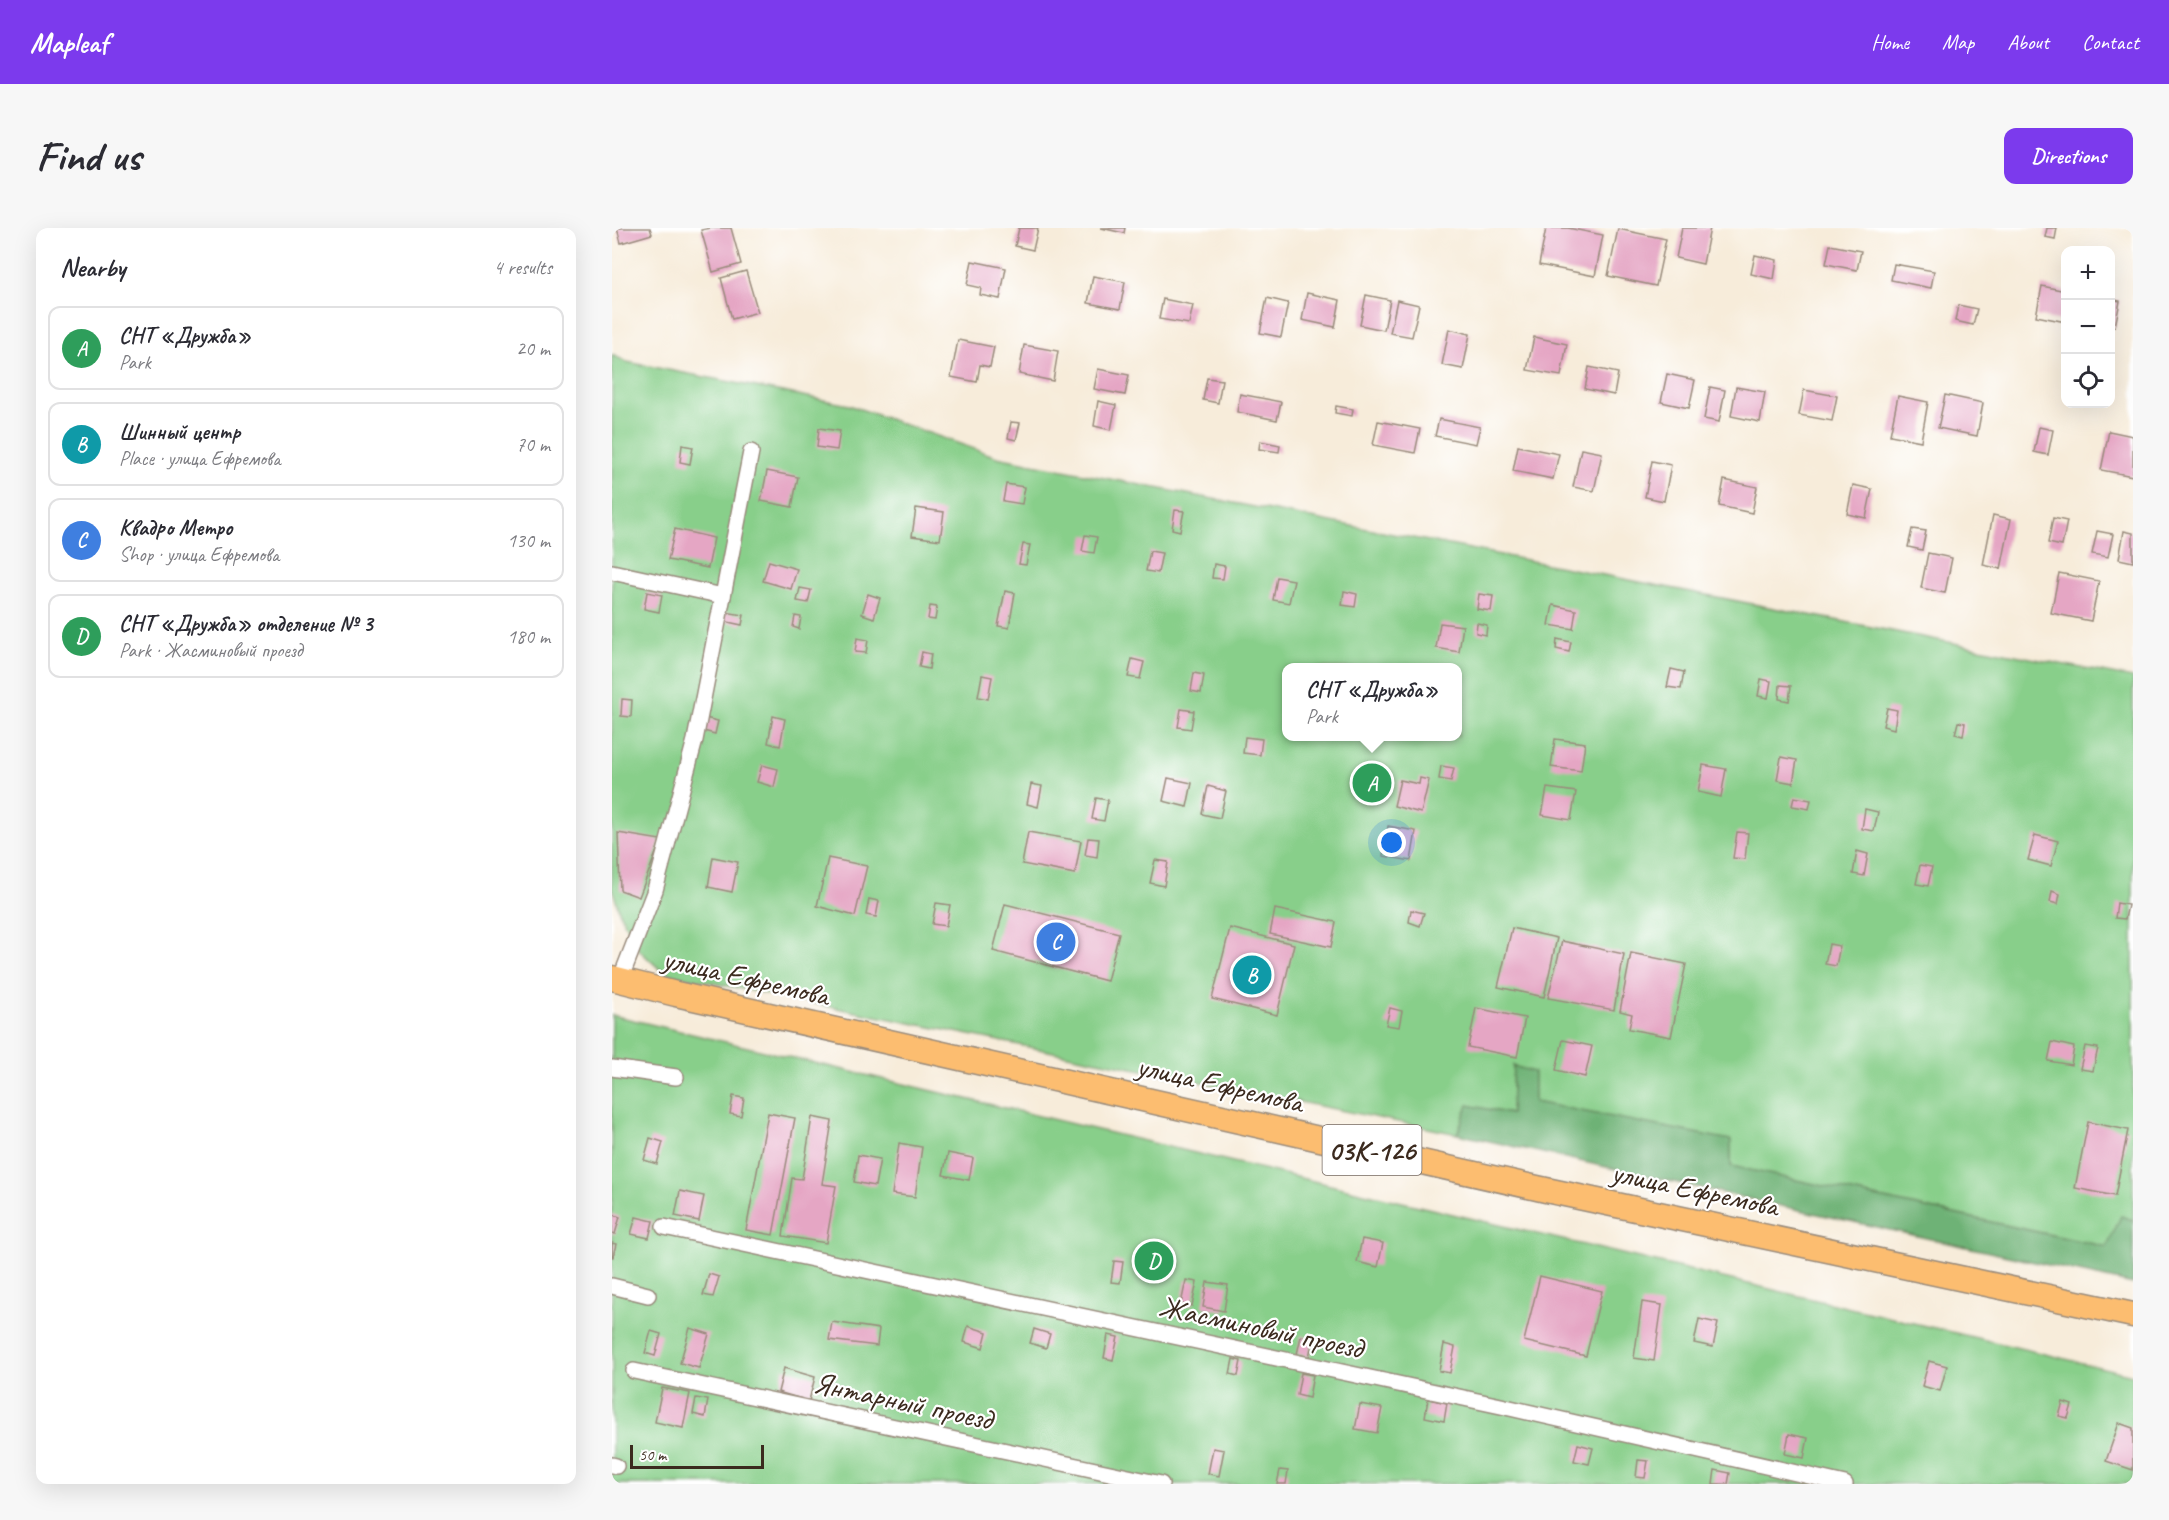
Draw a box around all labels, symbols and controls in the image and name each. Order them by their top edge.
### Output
text: Mapleaf [30,25,108,60]
text: Home [1871,29,1909,55]
text: Map [1942,29,1974,55]
text: About [2007,29,2049,55]
text: Contact [2082,29,2139,55]
button: Directions [2004,128,2133,184]
text: Find us [36,130,141,183]
map controls [2061,246,2115,408]
button: + [2061,246,2115,300]
text: Nearby [60,251,125,284]
text: 4 results [493,255,552,280]
button: − [2061,300,2115,354]
text: СНТ «Дружба» [119,322,251,350]
text: A [76,336,87,361]
text: 20 m [516,336,550,361]
text: Park [119,350,151,375]
button: locate [2061,354,2115,408]
text: Шинный центр [119,418,240,446]
text: B [76,432,87,457]
text: 70 m [516,432,550,457]
text: Place · улица Ефремова [119,446,280,471]
text: Квадро Метро [119,514,232,542]
text: C [77,528,86,553]
text: 130 m [507,528,550,553]
text: Shop · улица Ефремова [119,542,279,567]
text: СНТ «Дружба» отделение № 3 [119,610,373,638]
text: D [76,624,87,649]
text: 180 m [507,624,550,649]
text: Park · Жасминовый проезд [119,638,303,663]
popup [1282,663,1462,741]
text: СНТ «Дружба» [1306,676,1438,704]
text: Park [1306,704,1338,729]
pin: A [1352,760,1392,806]
your location [1377,828,1406,857]
pin: C [1036,920,1076,964]
street label: улица Ефремова [657,939,835,1015]
pin: B [1232,952,1272,998]
street label: улица Ефремова [1131,1046,1309,1122]
road number: 03К-126 [1322,1125,1422,1175]
street label: улица Ефремова [1606,1152,1784,1226]
pin: D [1134,1238,1174,1284]
street label: Жасминовый проезд [1156,1287,1369,1368]
street label: Янтарный проезд [810,1363,998,1439]
scale bar [630,1442,764,1470]
text: 50 m [639,1445,666,1465]

